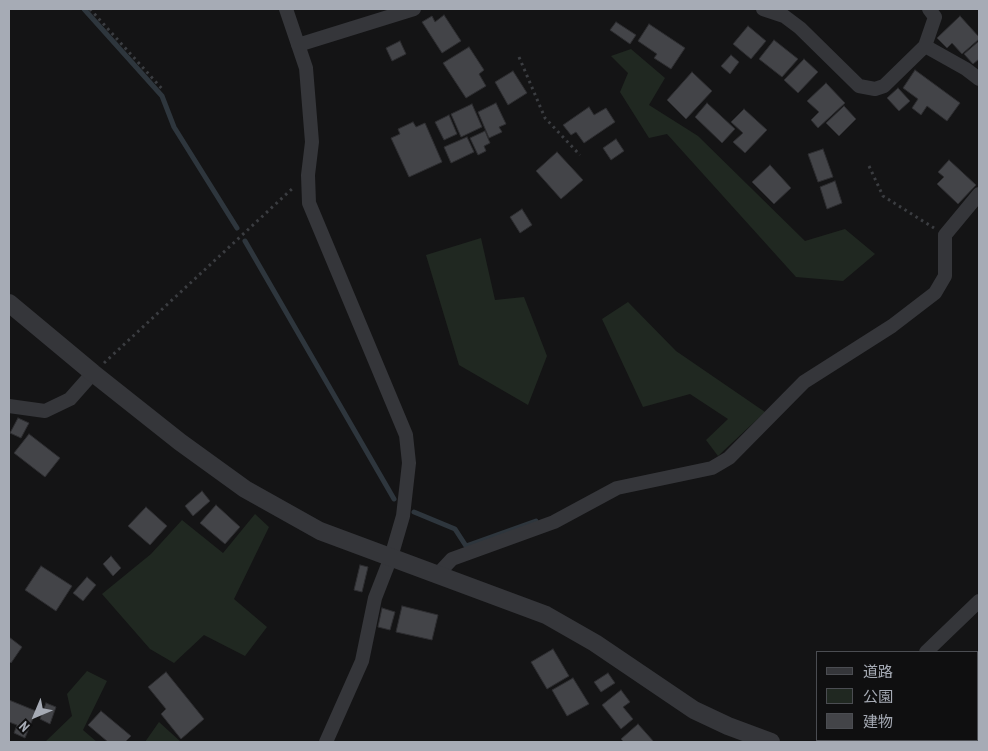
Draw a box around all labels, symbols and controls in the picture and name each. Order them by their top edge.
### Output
legend [816,651,978,741]
text: 道路 [863,662,893,681]
text: 公園 [863,687,893,706]
north arrow [10,691,60,741]
text: 建物 [863,712,893,731]
text: N [15,718,33,736]

